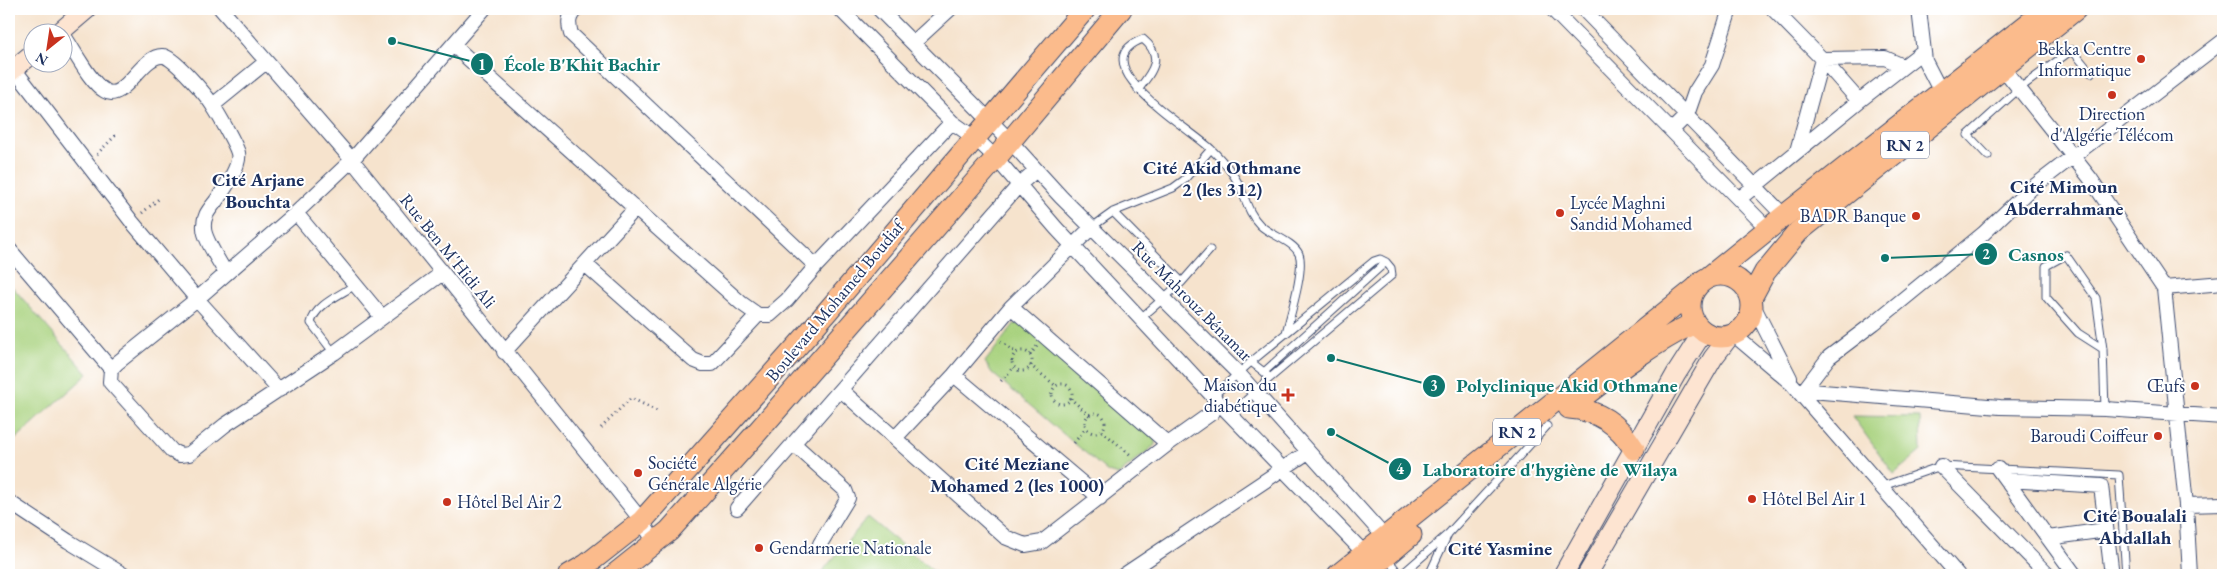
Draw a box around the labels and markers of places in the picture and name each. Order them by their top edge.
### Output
place label: Bekka Centre Informatique [2038,37,2131,81]
callout: École B'Khit Bachir [469,47,670,81]
marker: Bekka Centre Informatique [2135,53,2147,65]
marker: Direction d'Algérie Télécom [2106,89,2118,101]
place label: Direction d'Algérie Télécom [2050,102,2174,146]
place label: Lycée Maghni Sandid Mohamed [1570,191,1693,235]
place label: BADR Banque [1800,204,1906,227]
marker: Lycée Maghni Sandid Mohamed [1554,207,1566,219]
marker: BADR Banque [1910,210,1922,222]
callout: Casnos [1973,237,2074,271]
callout: Polyclinique Akid Othmane [1421,369,1688,403]
place label: Maison du diabétique [1203,373,1278,417]
place label: Œufs [2147,374,2185,397]
marker: Œufs [2189,380,2201,392]
marker: Maison du diabétique [1281,388,1295,402]
place label: Baroudi Coiffeur [2030,424,2148,447]
marker: Baroudi Coiffeur [2152,430,2164,442]
place label: Société Générale Algérie [648,451,762,495]
callout: Laboratoire d'hygiène de Wilaya [1388,452,1688,486]
marker: Société Générale Algérie [632,467,644,479]
place label: Hôtel Bel Air 1 [1762,487,1867,510]
place label: Hôtel Bel Air 2 [457,490,562,513]
marker: Hôtel Bel Air 1 [1746,493,1758,505]
marker: Hôtel Bel Air 2 [441,496,453,508]
place label: Gendarmerie Nationale [769,536,931,559]
marker: Gendarmerie Nationale [753,542,765,554]

